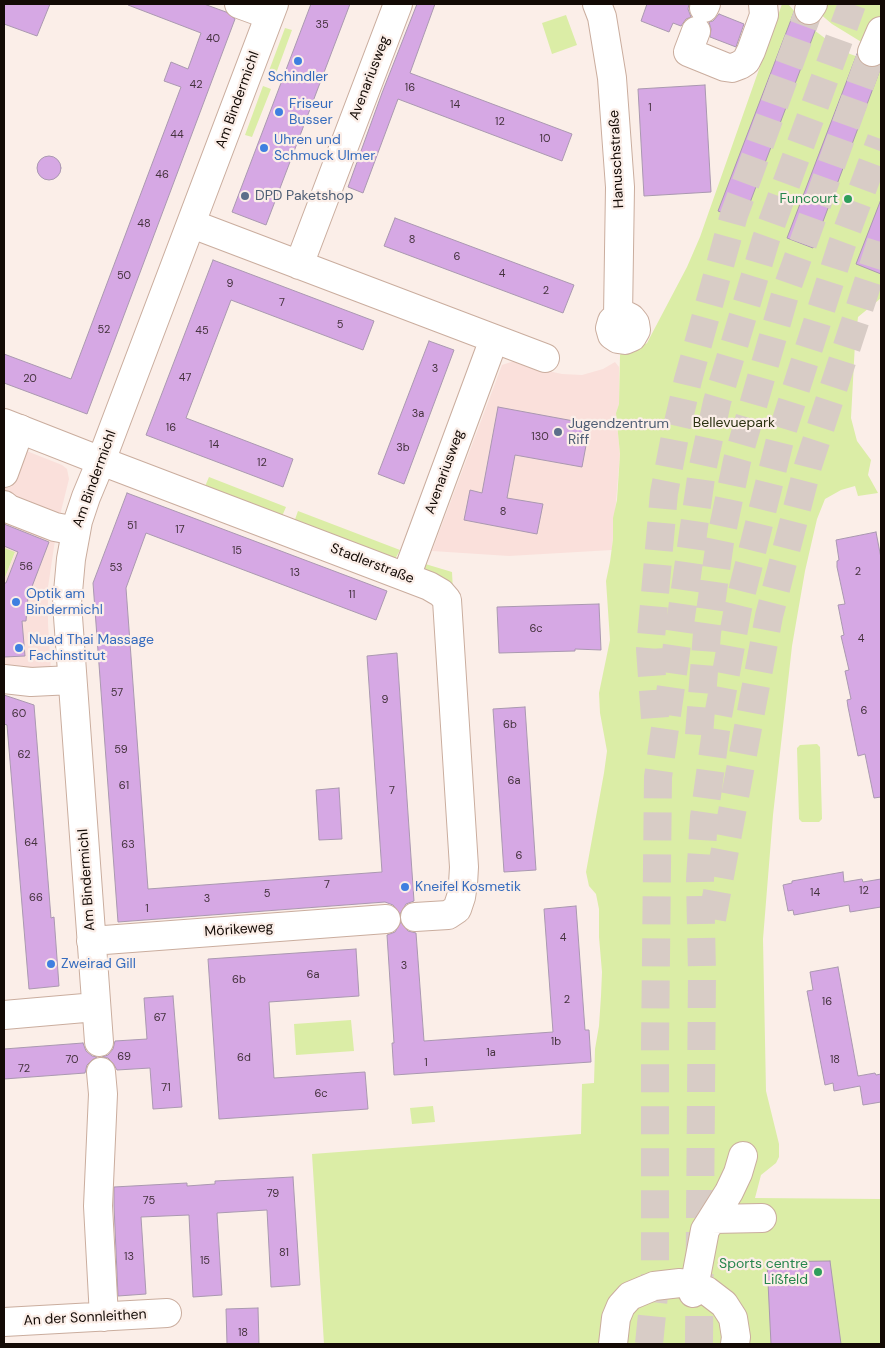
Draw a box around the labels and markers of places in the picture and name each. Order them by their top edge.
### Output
marker: Schindler [292,55,304,67]
place label: Schindler [268,69,328,85]
place label: Friseur Busser [289,96,333,128]
marker: Friseur Busser [273,106,285,118]
place label: Uhren und Schmuck Ulmer [274,132,375,164]
marker: Uhren und Schmuck Ulmer [258,142,270,154]
place label: DPD Paketshop [255,188,353,204]
marker: DPD Paketshop [239,190,251,202]
place label: Funcourt [779,191,838,207]
marker: Funcourt [842,193,854,205]
place label: Jugendzentrum Riff [568,416,669,448]
marker: Jugendzentrum Riff [552,426,564,438]
place label: Optik am Bindermichl [26,586,103,618]
marker: Optik am Bindermichl [10,596,22,608]
place label: Nuad Thai Massage Fachinstitut [29,632,154,664]
marker: Nuad Thai Massage Fachinstitut [13,642,25,654]
place label: Kneifel Kosmetik [415,879,521,895]
marker: Kneifel Kosmetik [399,881,411,893]
place label: Zweirad Gill [61,956,136,972]
marker: Zweirad Gill [45,958,57,970]
place label: Sports centre Lißfeld [719,1256,808,1288]
marker: Sports centre Lißfeld [812,1266,824,1278]

